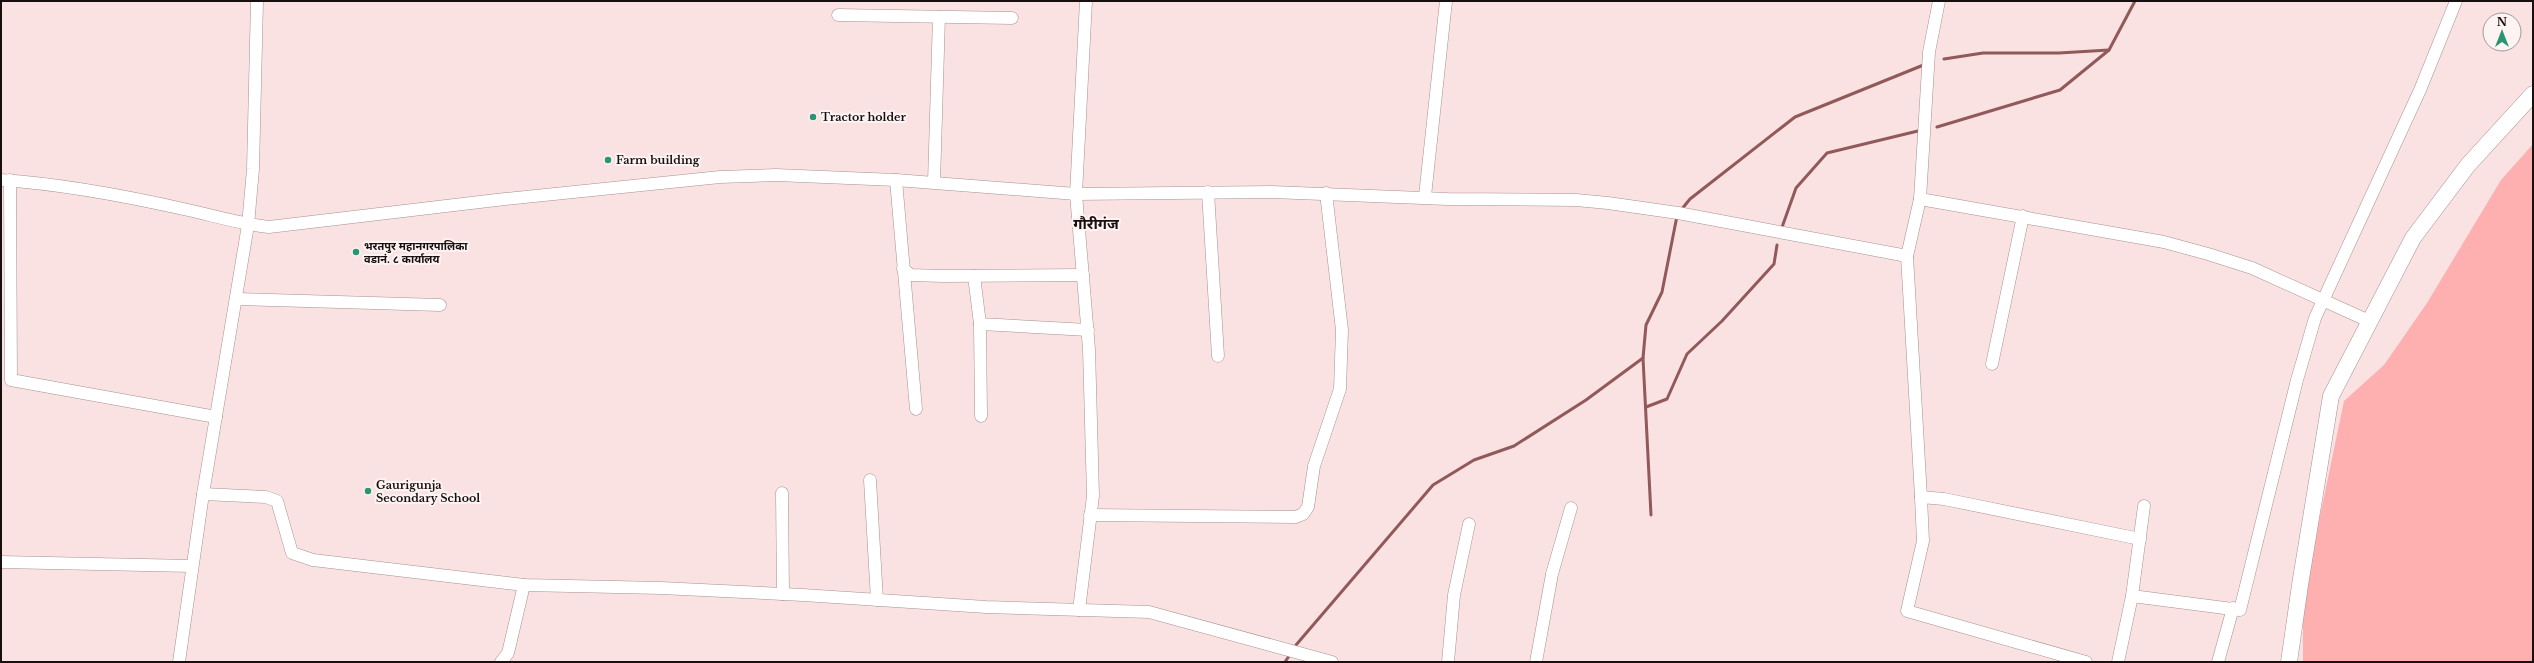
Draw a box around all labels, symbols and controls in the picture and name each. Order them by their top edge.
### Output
north arrow [2482,12,2522,52]
text: N [2497,15,2508,29]
place label: Tractor holder [821,110,907,124]
marker: Tractor holder [808,112,818,122]
place label: Farm building [616,153,700,167]
marker: Farm building [603,155,613,165]
district label: गौरीगंज [1073,214,1120,233]
place label: भरतपुर महानगरपालिका वडानं. ८ कार्यालय [364,239,468,266]
marker: भरतपुर महानगरपालिका वडानं. ८ कार्यालय [351,247,361,257]
place label: Gaurigunja Secondary School [376,478,480,505]
marker: Gaurigunja Secondary School [363,486,373,496]

